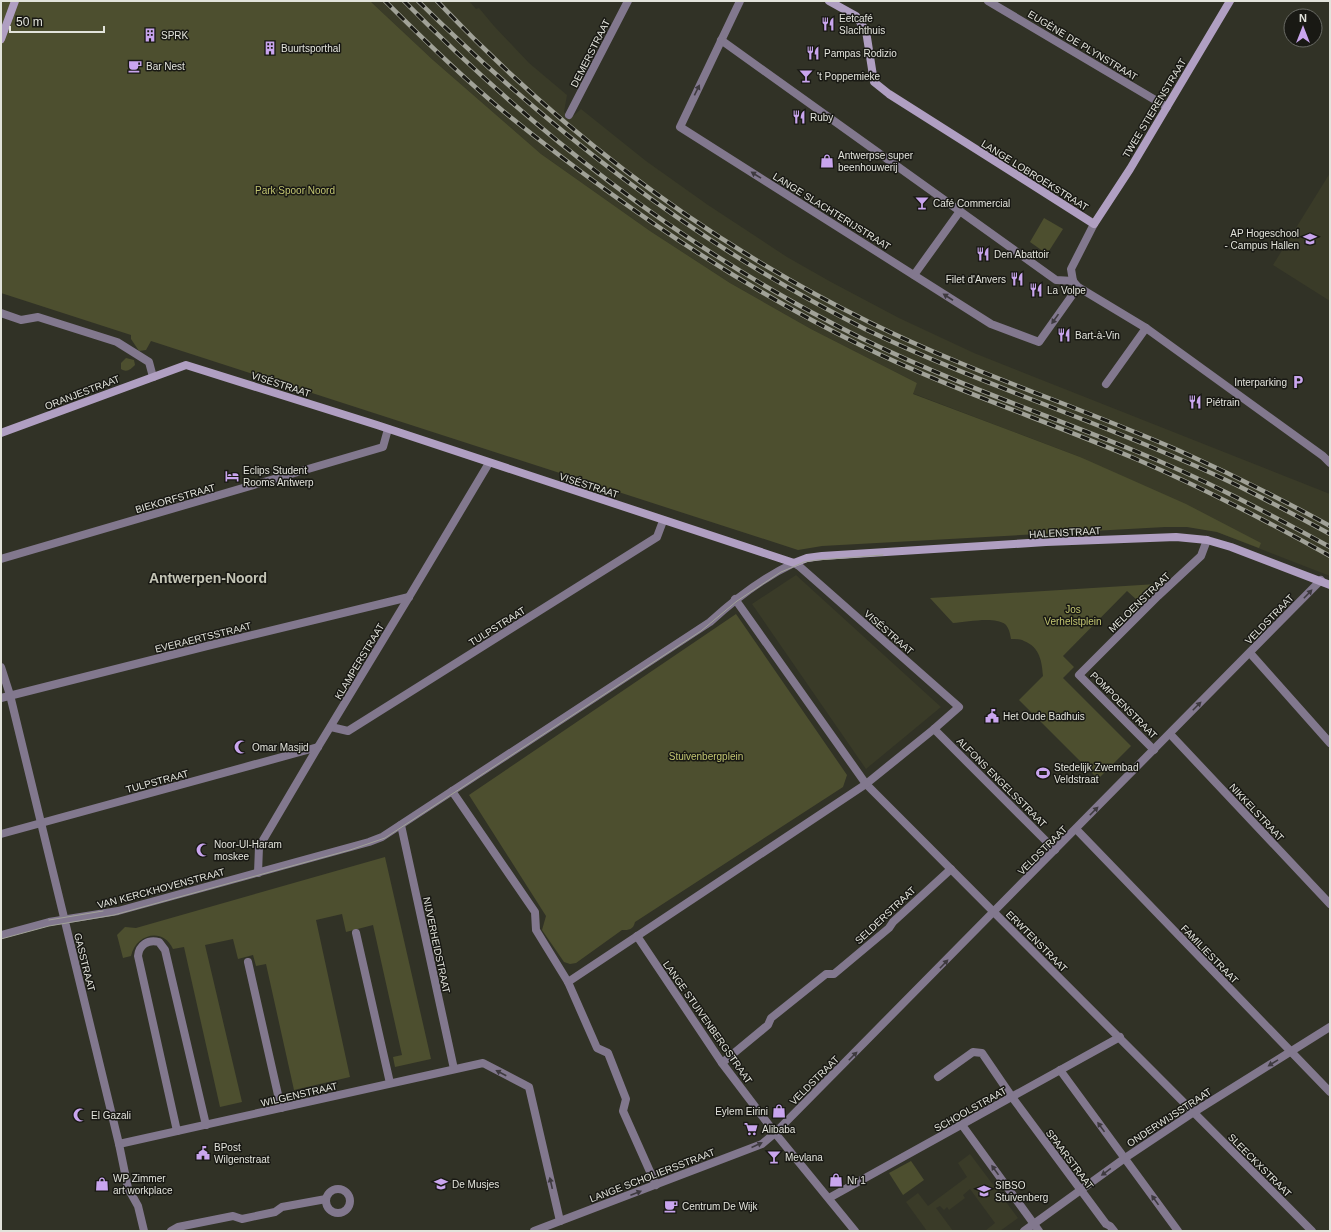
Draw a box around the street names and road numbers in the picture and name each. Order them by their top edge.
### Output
street label: EUGÈNE DE PLYNSTRAAT [1026,7,1140,83]
street label: DEMERSTRAAT [569,17,612,89]
street label: TWEE STIERENSTRAAT [1120,57,1188,160]
street label: LANGE LOBROEKSTRAAT [979,138,1090,213]
street label: LANGE SLACHTERIJSTRAAT [771,171,893,252]
street label: VISÉSTRAAT [250,369,312,399]
street label: ORANJESTRAAT [43,373,121,412]
street label: VISÉSTRAAT [558,470,620,500]
street label: BIEKORFSTRAAT [134,482,216,515]
street label: HALENSTRAAT [1029,525,1101,540]
street label: MELOENSTRAAT [1106,570,1172,634]
street label: VELDSTRAAT [1243,592,1296,646]
street label: TULPSTRAAT [467,605,527,648]
street label: VISÉSTRAAT [862,607,916,657]
street label: EVERAERTSSTRAAT [154,620,253,655]
street label: KLAMPERSTRAAT [332,621,386,701]
street label: POMPOENSTRAAT [1088,670,1159,741]
street label: ALFONS ENGELSSTRAAT [955,735,1049,829]
street label: TULPSTRAAT [125,768,190,795]
street label: NIKKELSTRAAT [1227,781,1286,843]
street label: VELDSTRAAT [1016,824,1069,877]
street label: VAN KERCKHOVENSTRAAT [96,866,226,911]
street label: SELDERSTRAAT [853,884,918,946]
street label: NIJVERHEIDSTRAAT [421,896,452,994]
street label: ERWTENSTRAAT [1004,909,1069,974]
street label: FAMILIESTRAAT [1179,923,1240,986]
street label: GASSTRAAT [72,932,97,992]
street label: LANGE STUIVENBERGSTRAAT [661,959,754,1086]
street label: VELDSTRAAT [788,1054,841,1107]
street label: WILGENSTRAAT [260,1080,338,1109]
street label: SCHOOLSTRAAT [932,1085,1008,1134]
street label: ONDERWIJSSTRAAT [1125,1086,1214,1149]
street label: SPAARSTRAAT [1044,1127,1096,1191]
street label: SLEECKXSTRAAT [1226,1131,1294,1199]
street label: LANGE SCHOLIERSSTRAAT [588,1146,716,1204]

